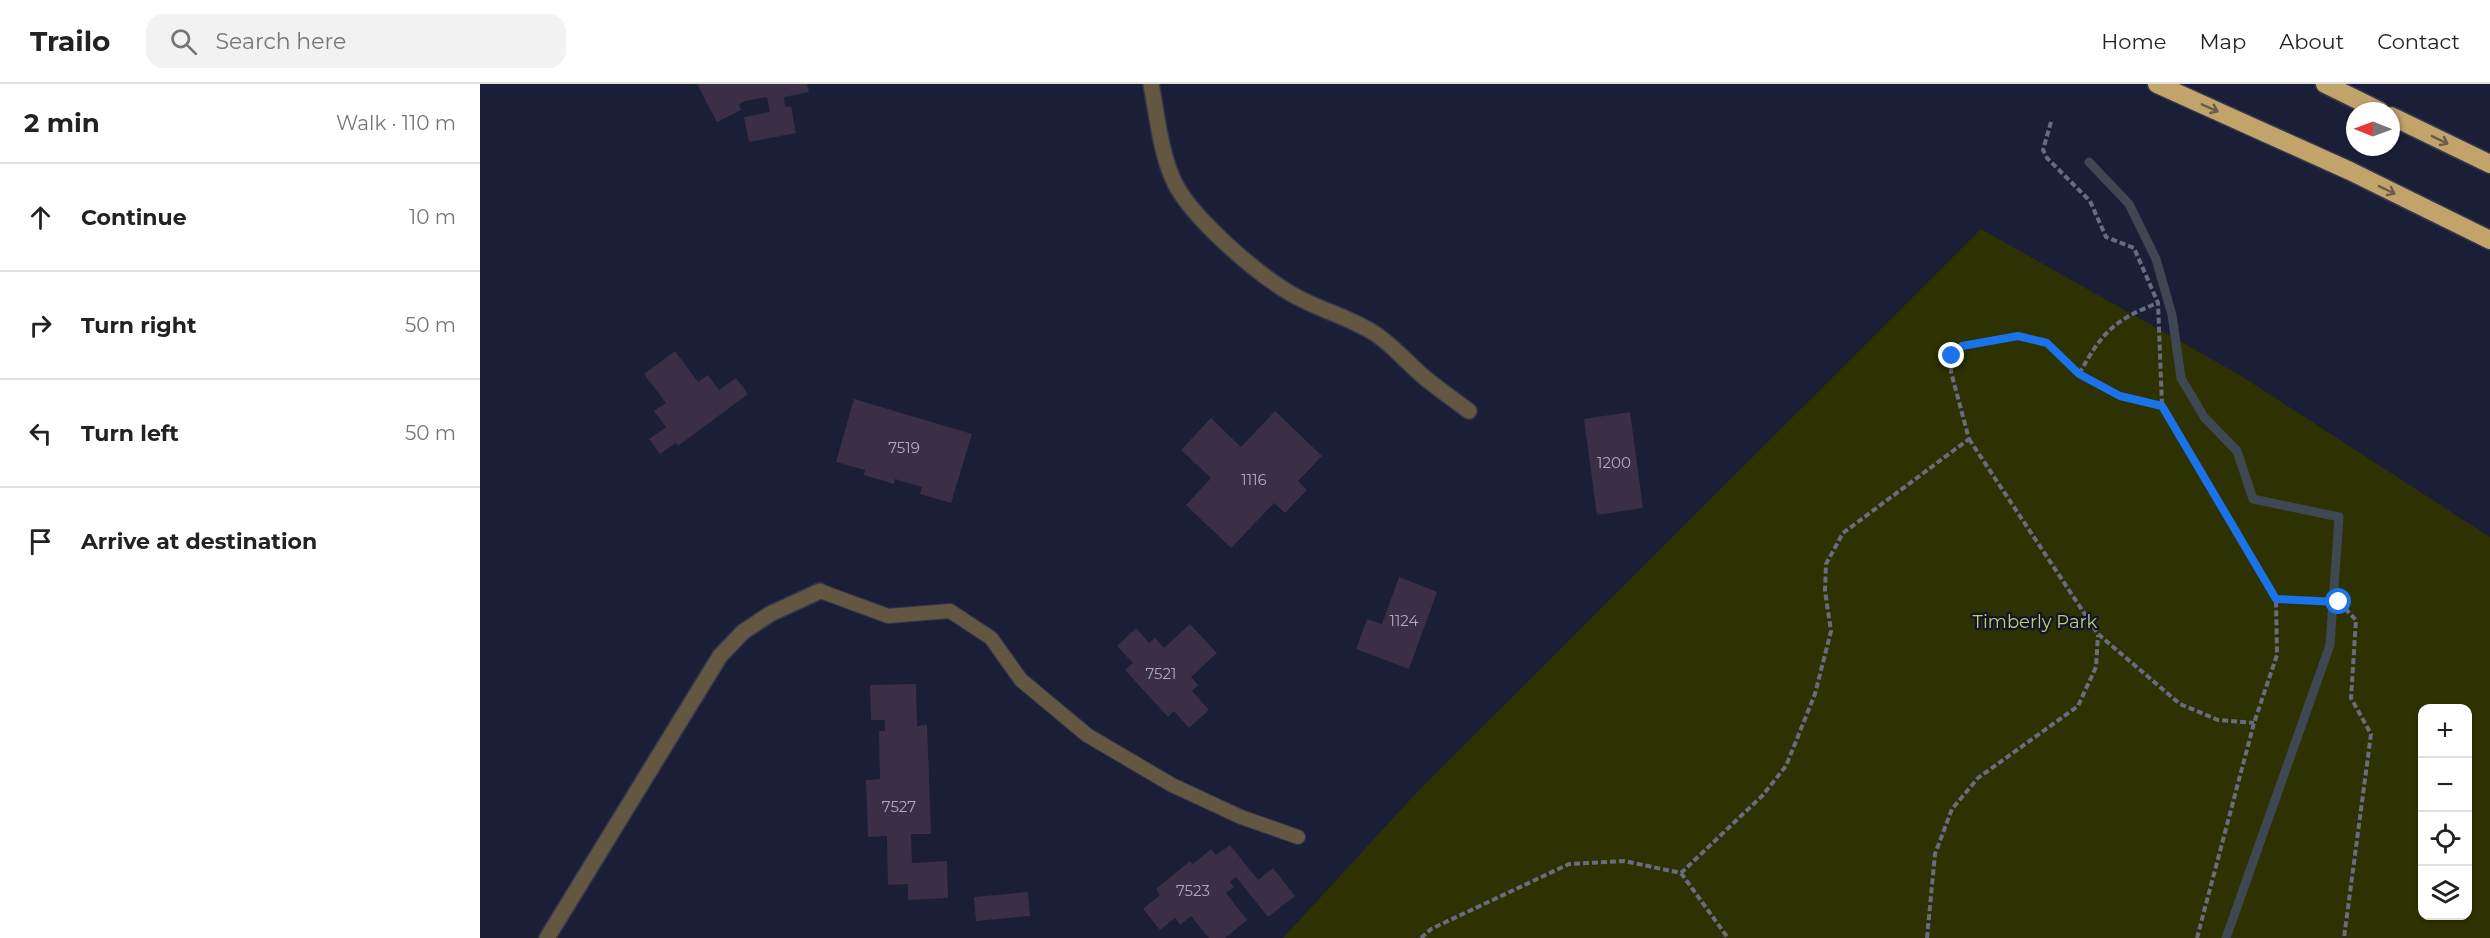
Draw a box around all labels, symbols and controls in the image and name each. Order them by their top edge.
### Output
search box [146,14,566,68]
text: Trailo [30,24,110,58]
icon: search [167,25,200,58]
text: Search here [215,28,346,55]
text: Home [2101,29,2166,54]
text: Map [2199,29,2246,54]
text: About [2279,29,2344,54]
text: Contact [2377,29,2460,54]
north arrow [2346,102,2400,156]
one-way arrow [2201,103,2219,114]
text: 2 min [24,107,100,139]
text: Walk · 110 m [336,111,456,135]
one-way arrow [2431,135,2449,147]
one-way arrow [2378,184,2396,196]
icon: ahead [24,201,57,234]
text: Continue [81,204,187,231]
text: 10 m [409,205,456,229]
icon: right [24,309,57,342]
text: Turn right [81,312,196,339]
text: 50 m [405,313,456,337]
route end [1938,342,1964,368]
icon: left [24,417,57,450]
text: Turn left [81,420,179,447]
text: 50 m [405,421,456,445]
house number: 7519 [888,438,920,457]
house number: 1200 [1597,453,1631,472]
house number: 1116 [1241,470,1267,489]
icon: arrive [24,525,57,558]
text: Arrive at destination [81,528,317,555]
route start [2325,588,2351,614]
house number: 1124 [1390,611,1419,630]
park label: Timberly Park [1973,611,2098,633]
house number: 7521 [1146,664,1176,683]
map controls [2418,704,2472,920]
button: + [2418,704,2472,758]
button: − [2418,758,2472,812]
house number: 7527 [882,797,916,816]
button: locate [2418,812,2472,866]
button: layers [2418,866,2472,920]
house number: 7523 [1176,881,1210,900]

